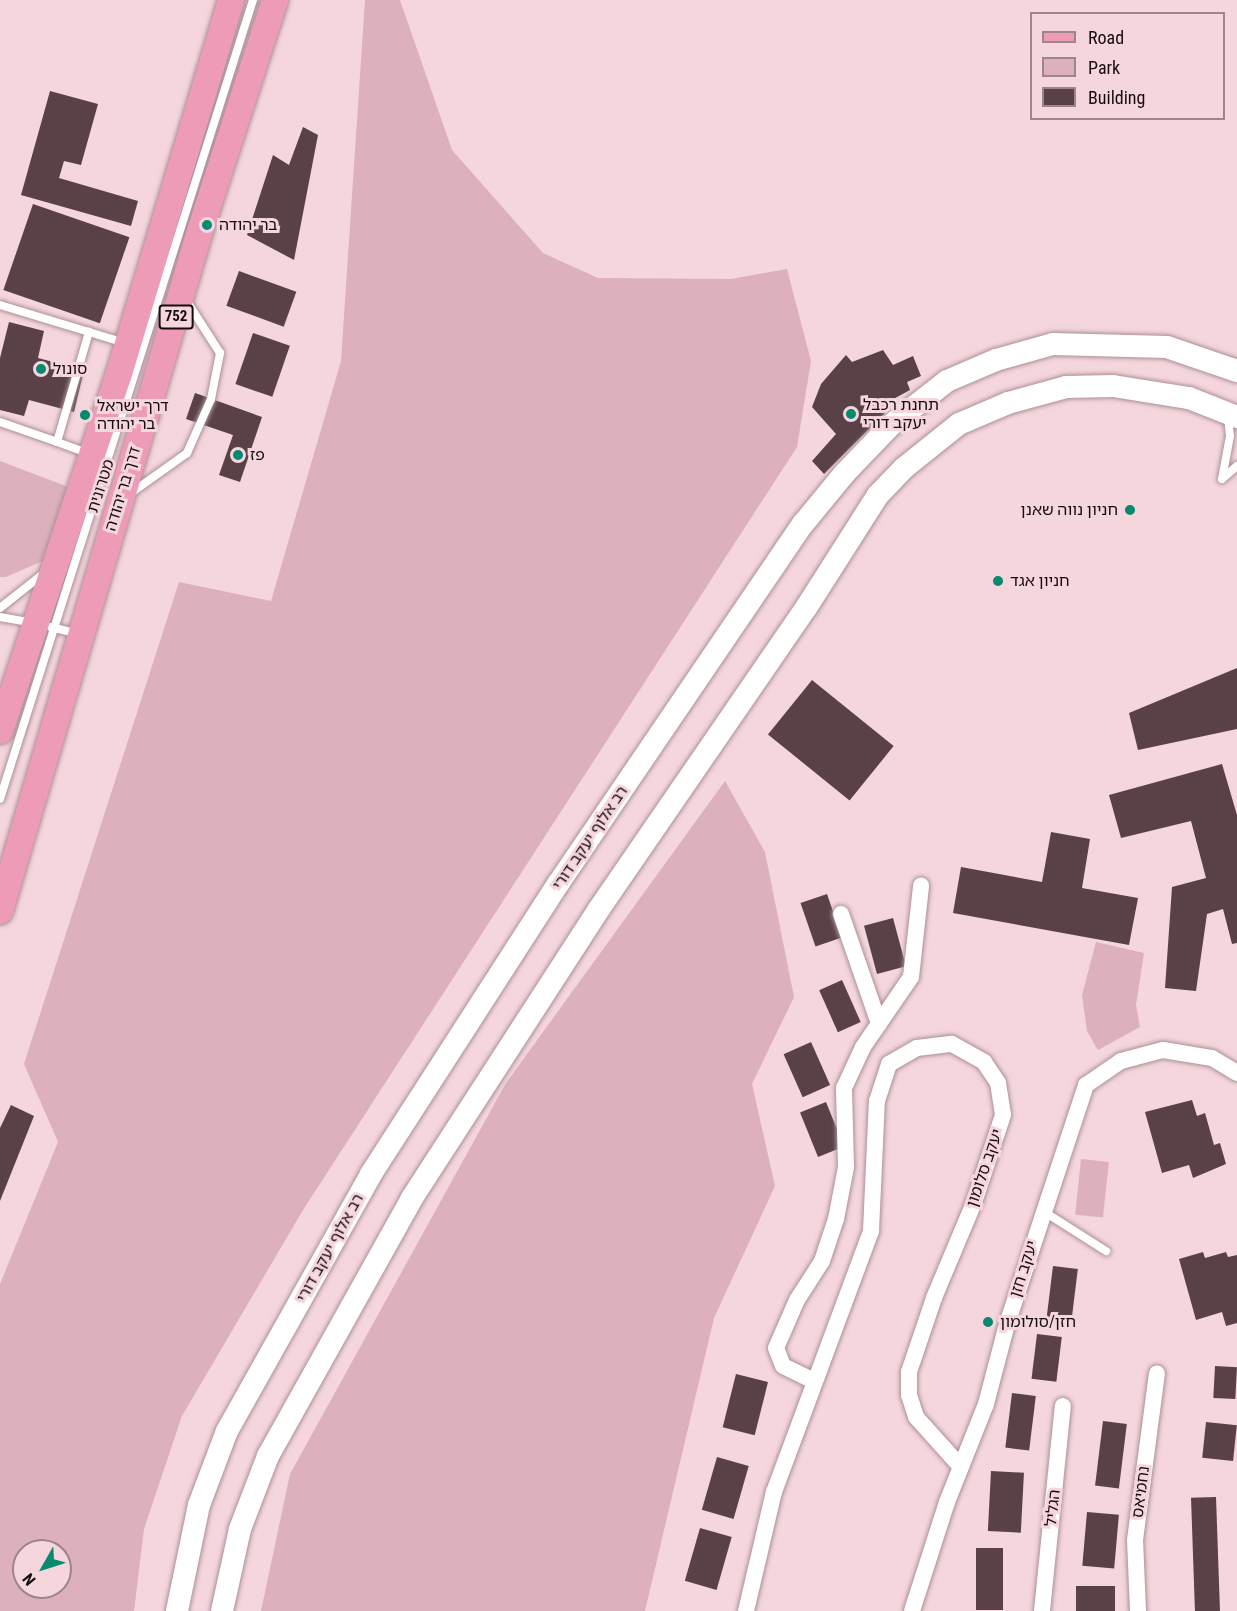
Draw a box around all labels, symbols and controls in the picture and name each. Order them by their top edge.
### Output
legend [1030,12,1225,120]
text: Road [1088,27,1124,48]
text: Park [1088,57,1120,78]
text: Building [1088,87,1145,108]
place label: בר יהודה [219,215,277,235]
marker: בר יהודה [200,218,214,232]
road number: 752 [158,305,194,329]
place label: סונול [53,359,87,379]
marker: סונול [34,362,48,376]
place label: תחנת רכבל יעקב דורי [863,395,939,433]
place label: דרך ישראל בר יהודה [97,396,169,434]
marker: תחנת רכבל יעקב דורי [844,407,858,421]
marker: דרך ישראל בר יהודה [78,408,92,422]
street label: דרך בר יהודה [101,445,145,533]
place label: פז [250,445,265,465]
marker: פז [231,448,245,462]
street label: מטרונית [83,457,119,515]
place label: חניון נווה שאנן [1021,500,1118,520]
marker: חניון נווה שאנן [1123,503,1137,517]
place label: חניון אגד [1010,571,1070,591]
marker: חניון אגד [991,574,1005,588]
street label: רב אלוף יעקב דורי [548,783,632,893]
street label: יעקב סלומון [963,1127,1007,1209]
street label: רב אלוף יעקב דורי [292,1191,368,1305]
street label: יעקב חזן [1006,1238,1042,1300]
place label: חזן/סולומון [1000,1312,1076,1332]
marker: חזן/סולומון [981,1315,995,1329]
street label: נחמיאס [1128,1465,1154,1519]
street label: הגליל [1042,1489,1064,1527]
north arrow [12,1539,72,1599]
text: N [19,1570,40,1589]

